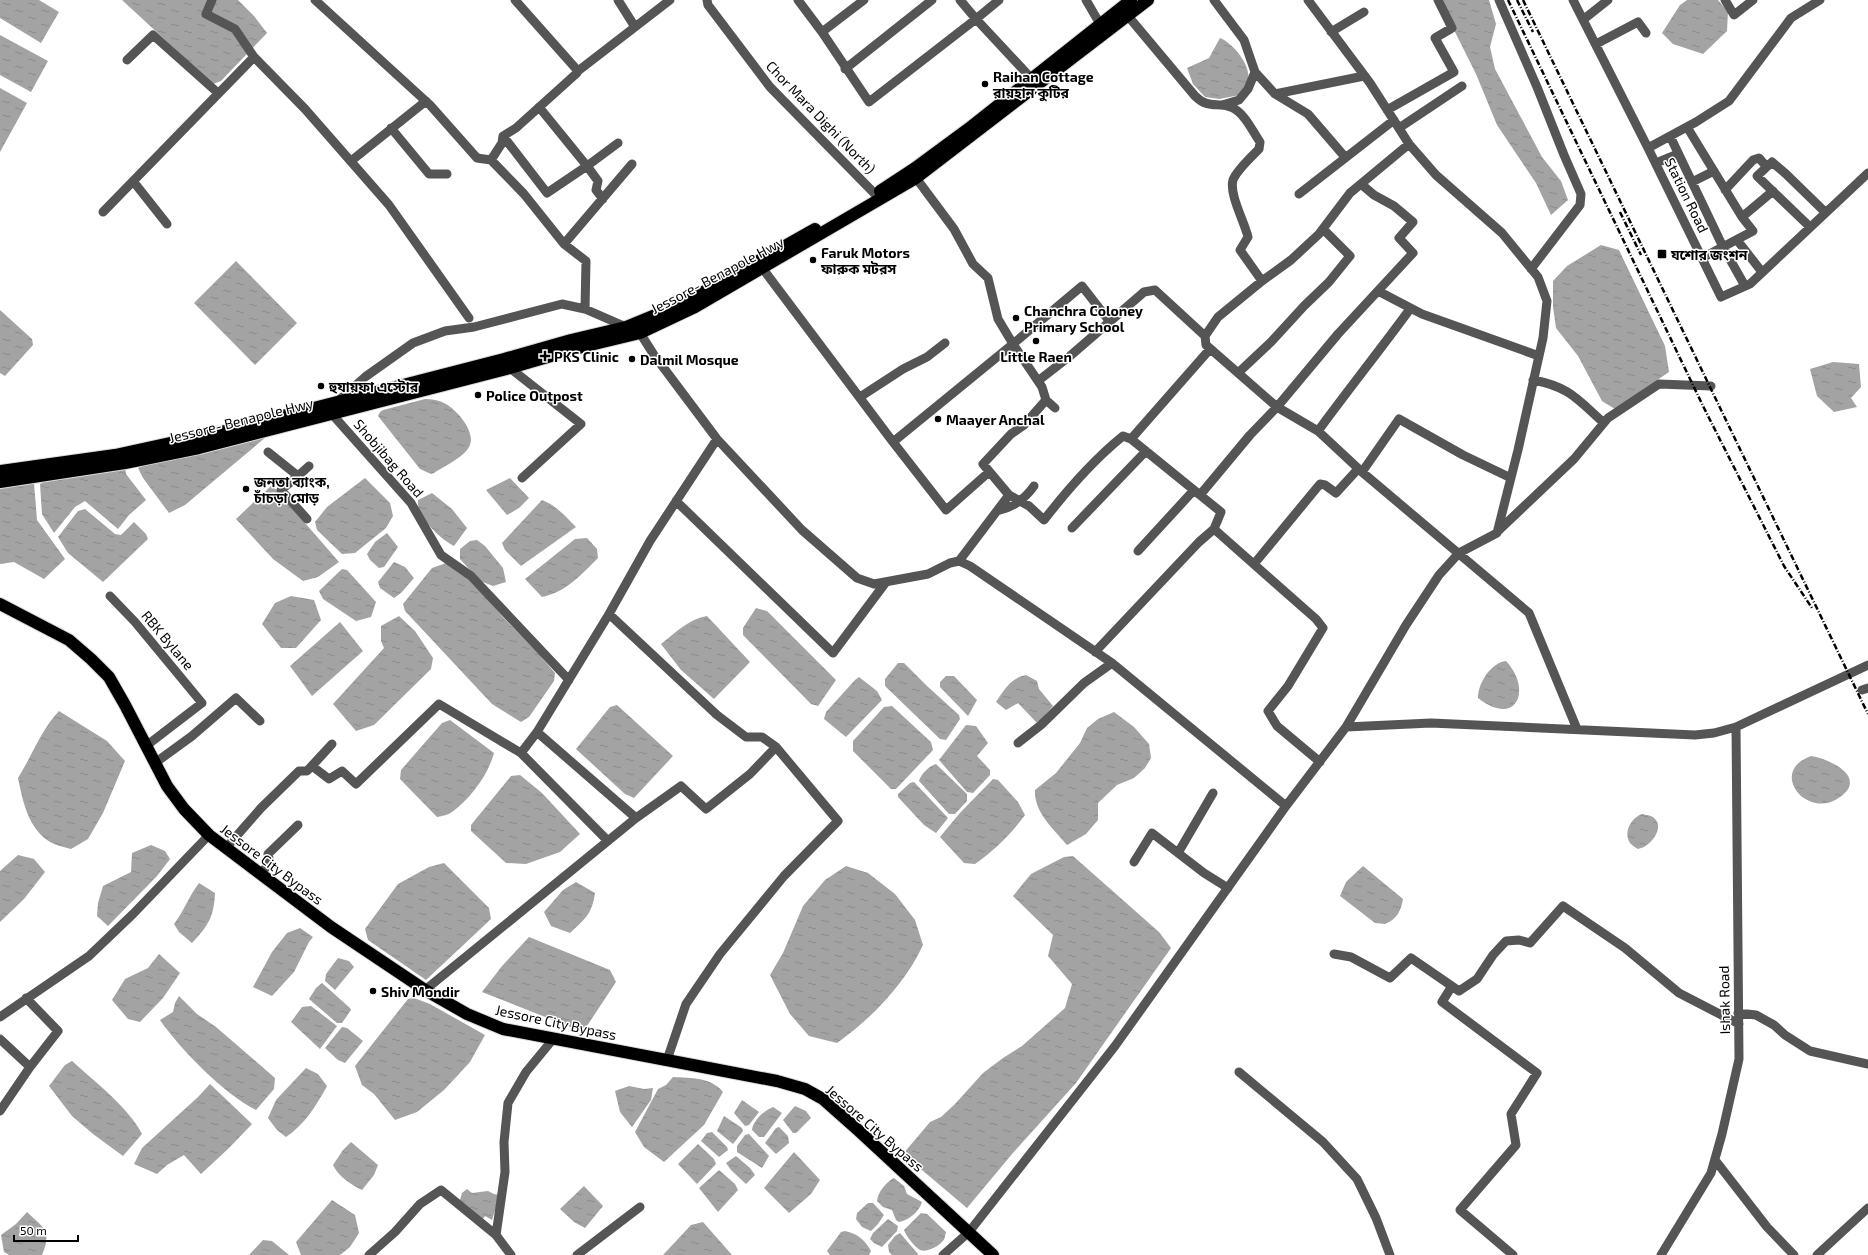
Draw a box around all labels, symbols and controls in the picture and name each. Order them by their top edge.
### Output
street label: Chor Mara Dighi (North) [763,57,879,177]
place label: Raihan Cottage রায়হান কুটির [992,68,1094,102]
marker: Raihan Cottage রায়হান কুটির [980,79,990,89]
street label: Station Road [1662,155,1712,235]
street label: Jessore- Benapole Hwy [648,232,787,317]
place label: Faruk Motors ফারুক মটরস [820,244,910,277]
place label: যশোর জংশন [1670,246,1748,263]
marker: যশোর জংশন [1656,248,1668,260]
marker: Faruk Motors ফারুক মটরস [808,255,818,265]
place label: Chanchra Coloney Primary School [1024,302,1143,335]
marker: Chanchra Coloney Primary School [1011,313,1021,323]
marker: Little Raen [1031,336,1041,346]
place label: PKS Clinic [554,348,619,365]
place label: Little Raen [1000,348,1072,365]
marker: PKS Clinic [539,350,551,362]
place label: Dalmil Mosque [640,351,739,368]
marker: Dalmil Mosque [627,354,637,364]
place label: হুযায়ফা এস্টোর [328,378,419,395]
marker: হুযায়ফা এস্টোর [316,381,326,391]
place label: Police Outpost [486,387,583,404]
marker: Police Outpost [473,390,483,400]
street label: Jessore- Benapole Hwy [167,394,315,446]
place label: Maayer Anchal [946,411,1045,428]
marker: Maayer Anchal [933,414,943,424]
street label: Shobjibag Road [351,416,427,500]
place label: জনতা ব্যাংক, চাঁচড়া মোড় [253,473,330,506]
marker: জনতা ব্যাংক, চাঁচড়া মোড় [241,484,251,494]
street label: RBK Bylane [138,607,198,673]
street label: Jessore City Bypass [218,820,326,908]
street label: Ishak Road [1715,965,1733,1035]
place label: Shiv Mondir [381,983,460,1000]
marker: Shiv Mondir [368,986,378,996]
street label: Jessore City Bypass [494,1001,618,1043]
street label: Jessore City Bypass [823,1081,927,1175]
scale bar [14,1217,78,1243]
text: 50 m [20,1223,47,1237]

